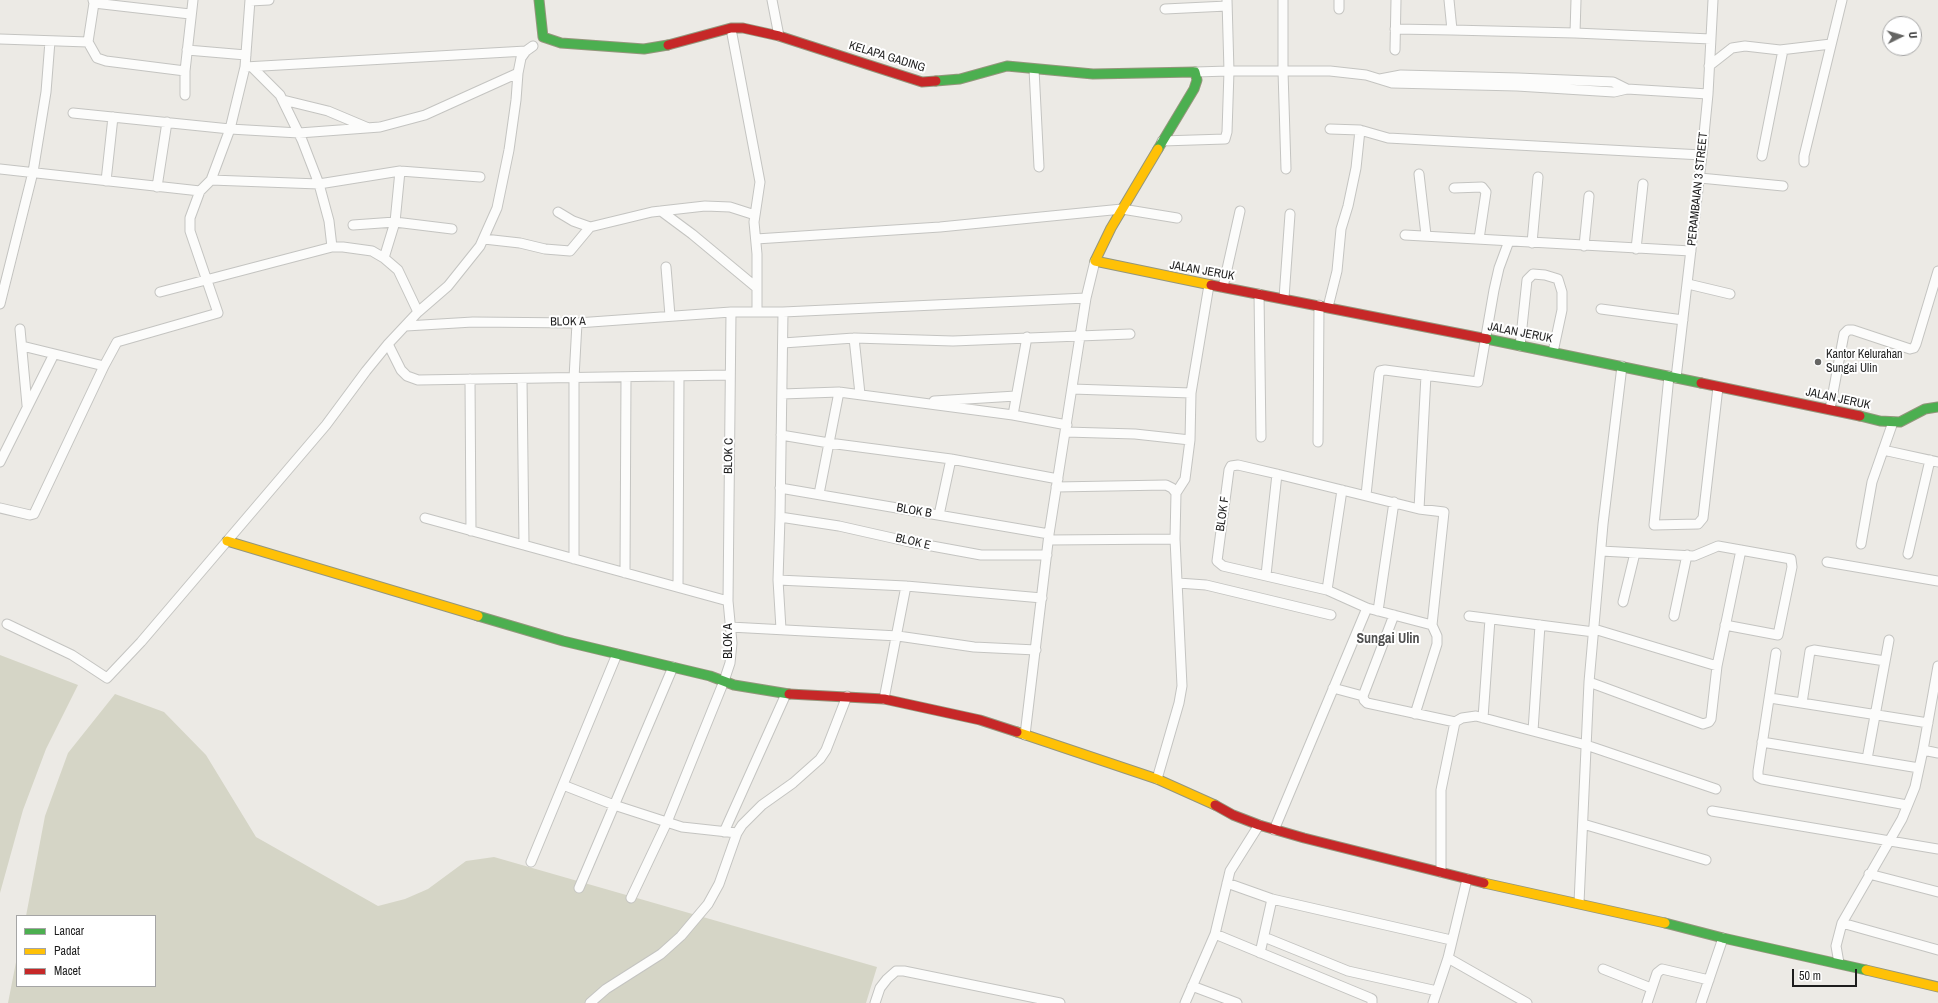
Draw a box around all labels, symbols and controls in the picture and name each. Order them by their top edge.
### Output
north arrow [1882,16,1922,56]
text: U [1906,31,1920,39]
street label: KELAPA GADING [847,39,927,75]
street label: PERAMBAIAN 3 STREET [1685,131,1711,247]
street label: JALAN JERUK [1168,258,1236,284]
street label: BLOK A [550,314,586,330]
street label: JALAN JERUK [1486,320,1554,346]
place label: Kantor Kelurahan Sungai Ulin [1826,348,1903,376]
marker: Kantor Kelurahan Sungai Ulin [1813,357,1823,367]
street label: JALAN JERUK [1804,385,1872,413]
street label: BLOK C [721,438,737,474]
street label: BLOK F [1213,496,1233,532]
street label: BLOK B [895,501,933,521]
street label: BLOK E [894,531,932,553]
street label: BLOK A [722,623,736,659]
district label: Sungai Ulin [1356,631,1420,647]
legend [16,915,156,987]
text: Lancar [54,923,84,939]
text: Padat [54,943,80,959]
scale bar [1794,961,1859,987]
text: Macet [54,963,81,979]
text: 50 m [1799,968,1821,984]

